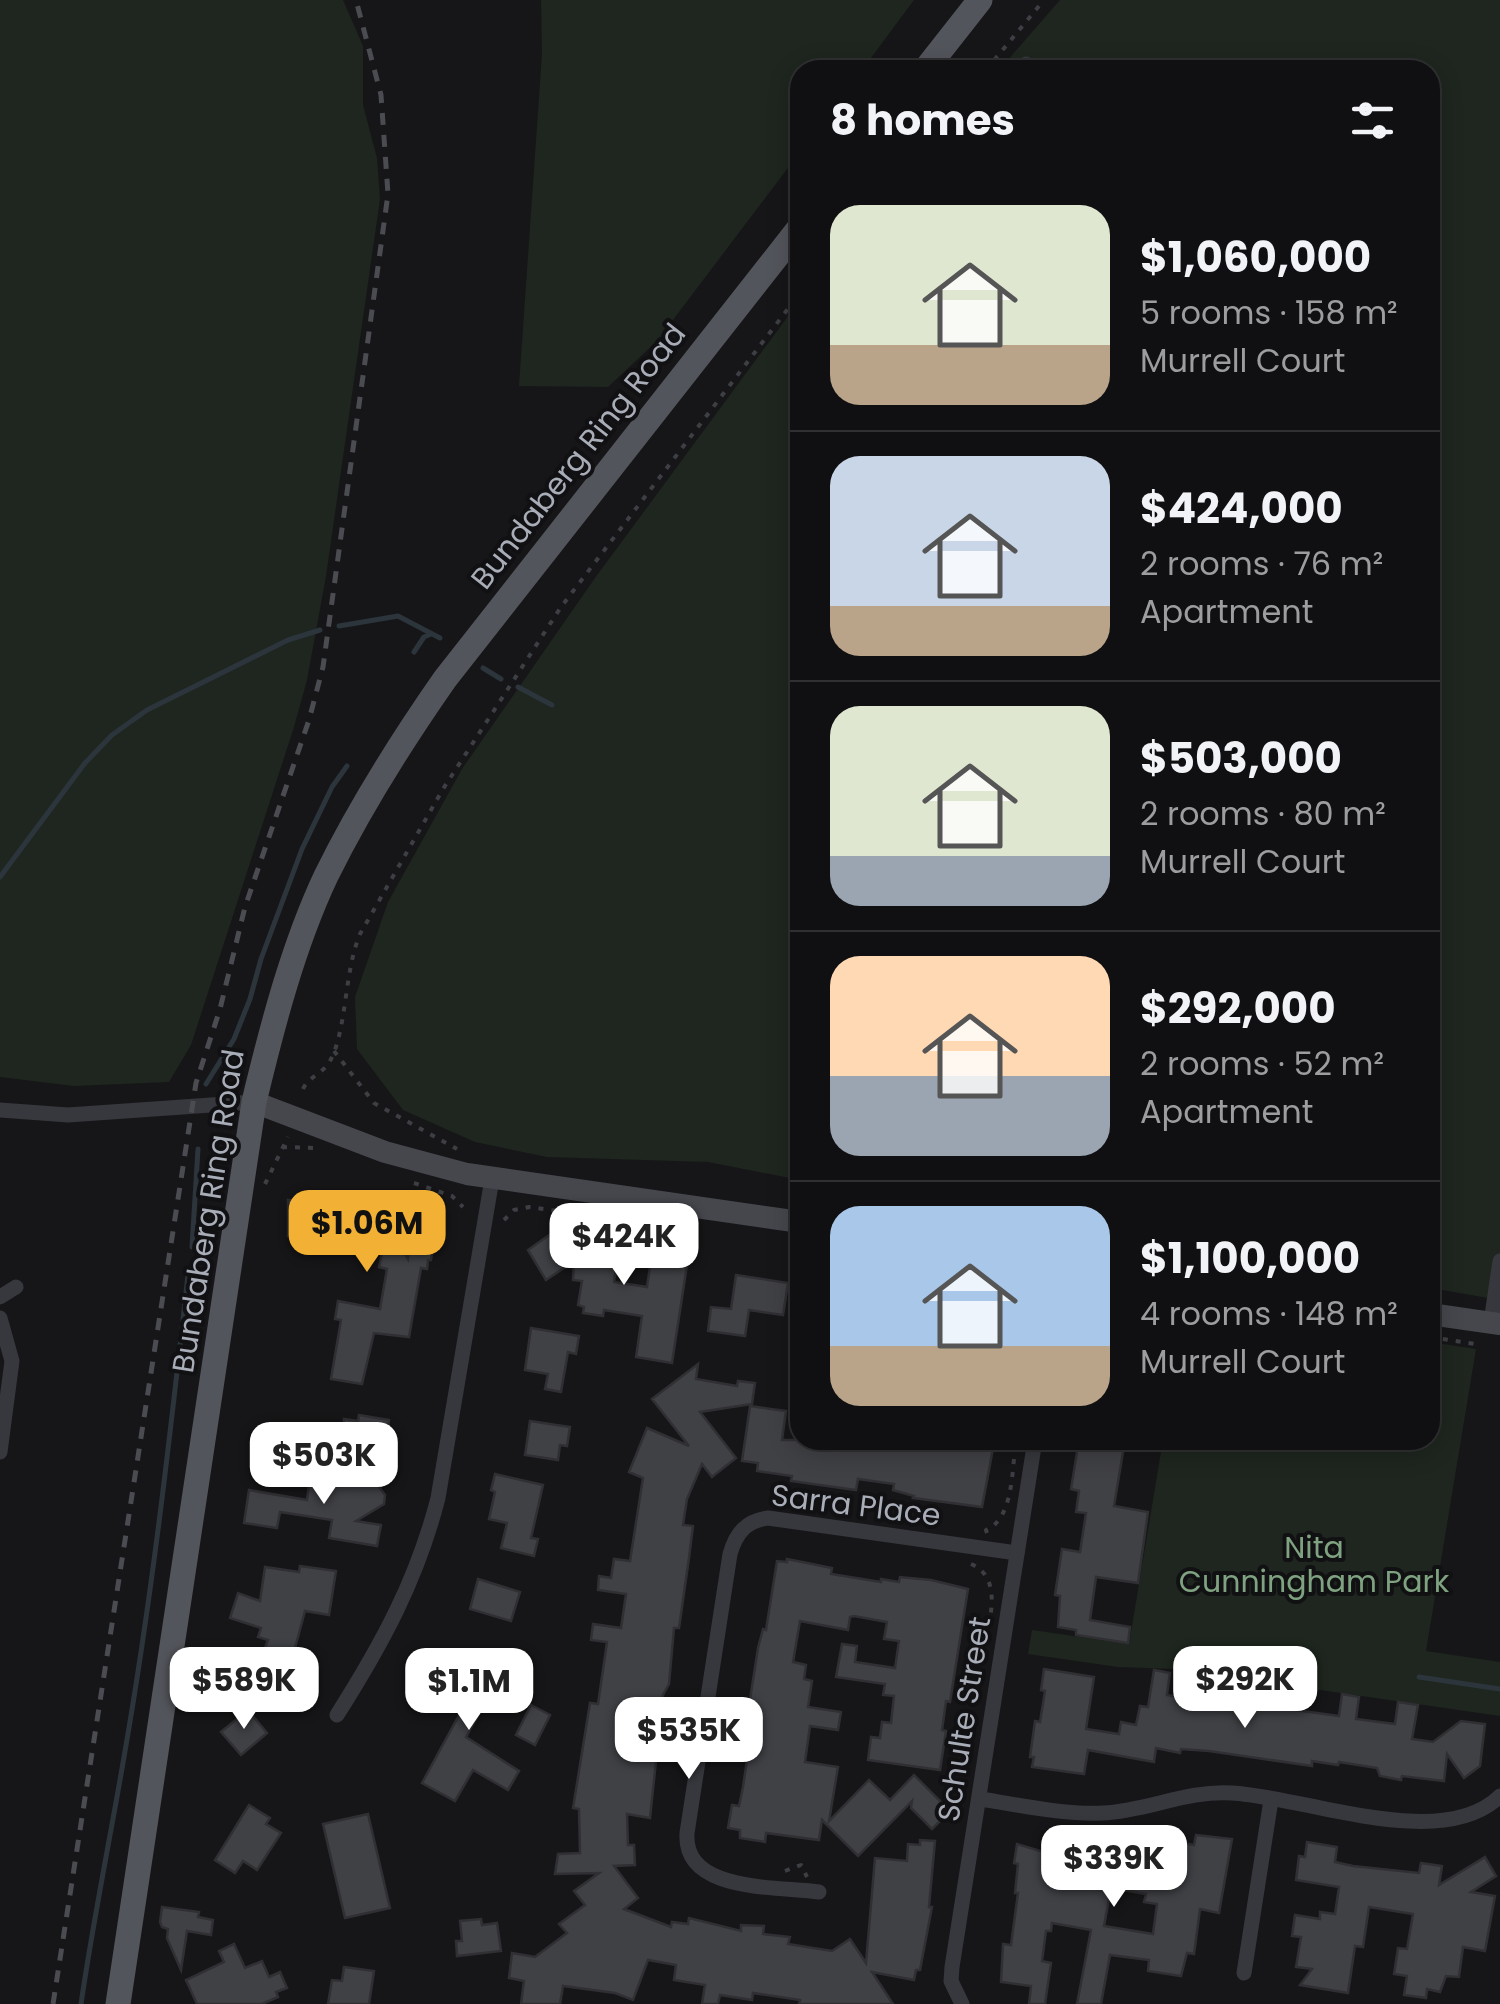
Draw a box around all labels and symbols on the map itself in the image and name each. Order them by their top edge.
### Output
street label: Bundaberg Ring Road [460,314,696,598]
street label: Bundaberg Ring Road [161,1046,255,1376]
pin: $1.06M [286,1190,448,1275]
pin: $424K [554,1203,694,1288]
pin: $503K [254,1422,394,1507]
street label: Sarra Place [769,1473,943,1537]
park label: Nita Cunningham Park [1179,1526,1450,1603]
street label: Schulte Street [927,1613,1001,1825]
pin: $292K [1175,1646,1315,1731]
pin: $589K [174,1647,314,1732]
pin: $1.1M [399,1648,539,1733]
pin: $535K [619,1697,759,1782]
pin: $339K [1044,1825,1184,1910]

